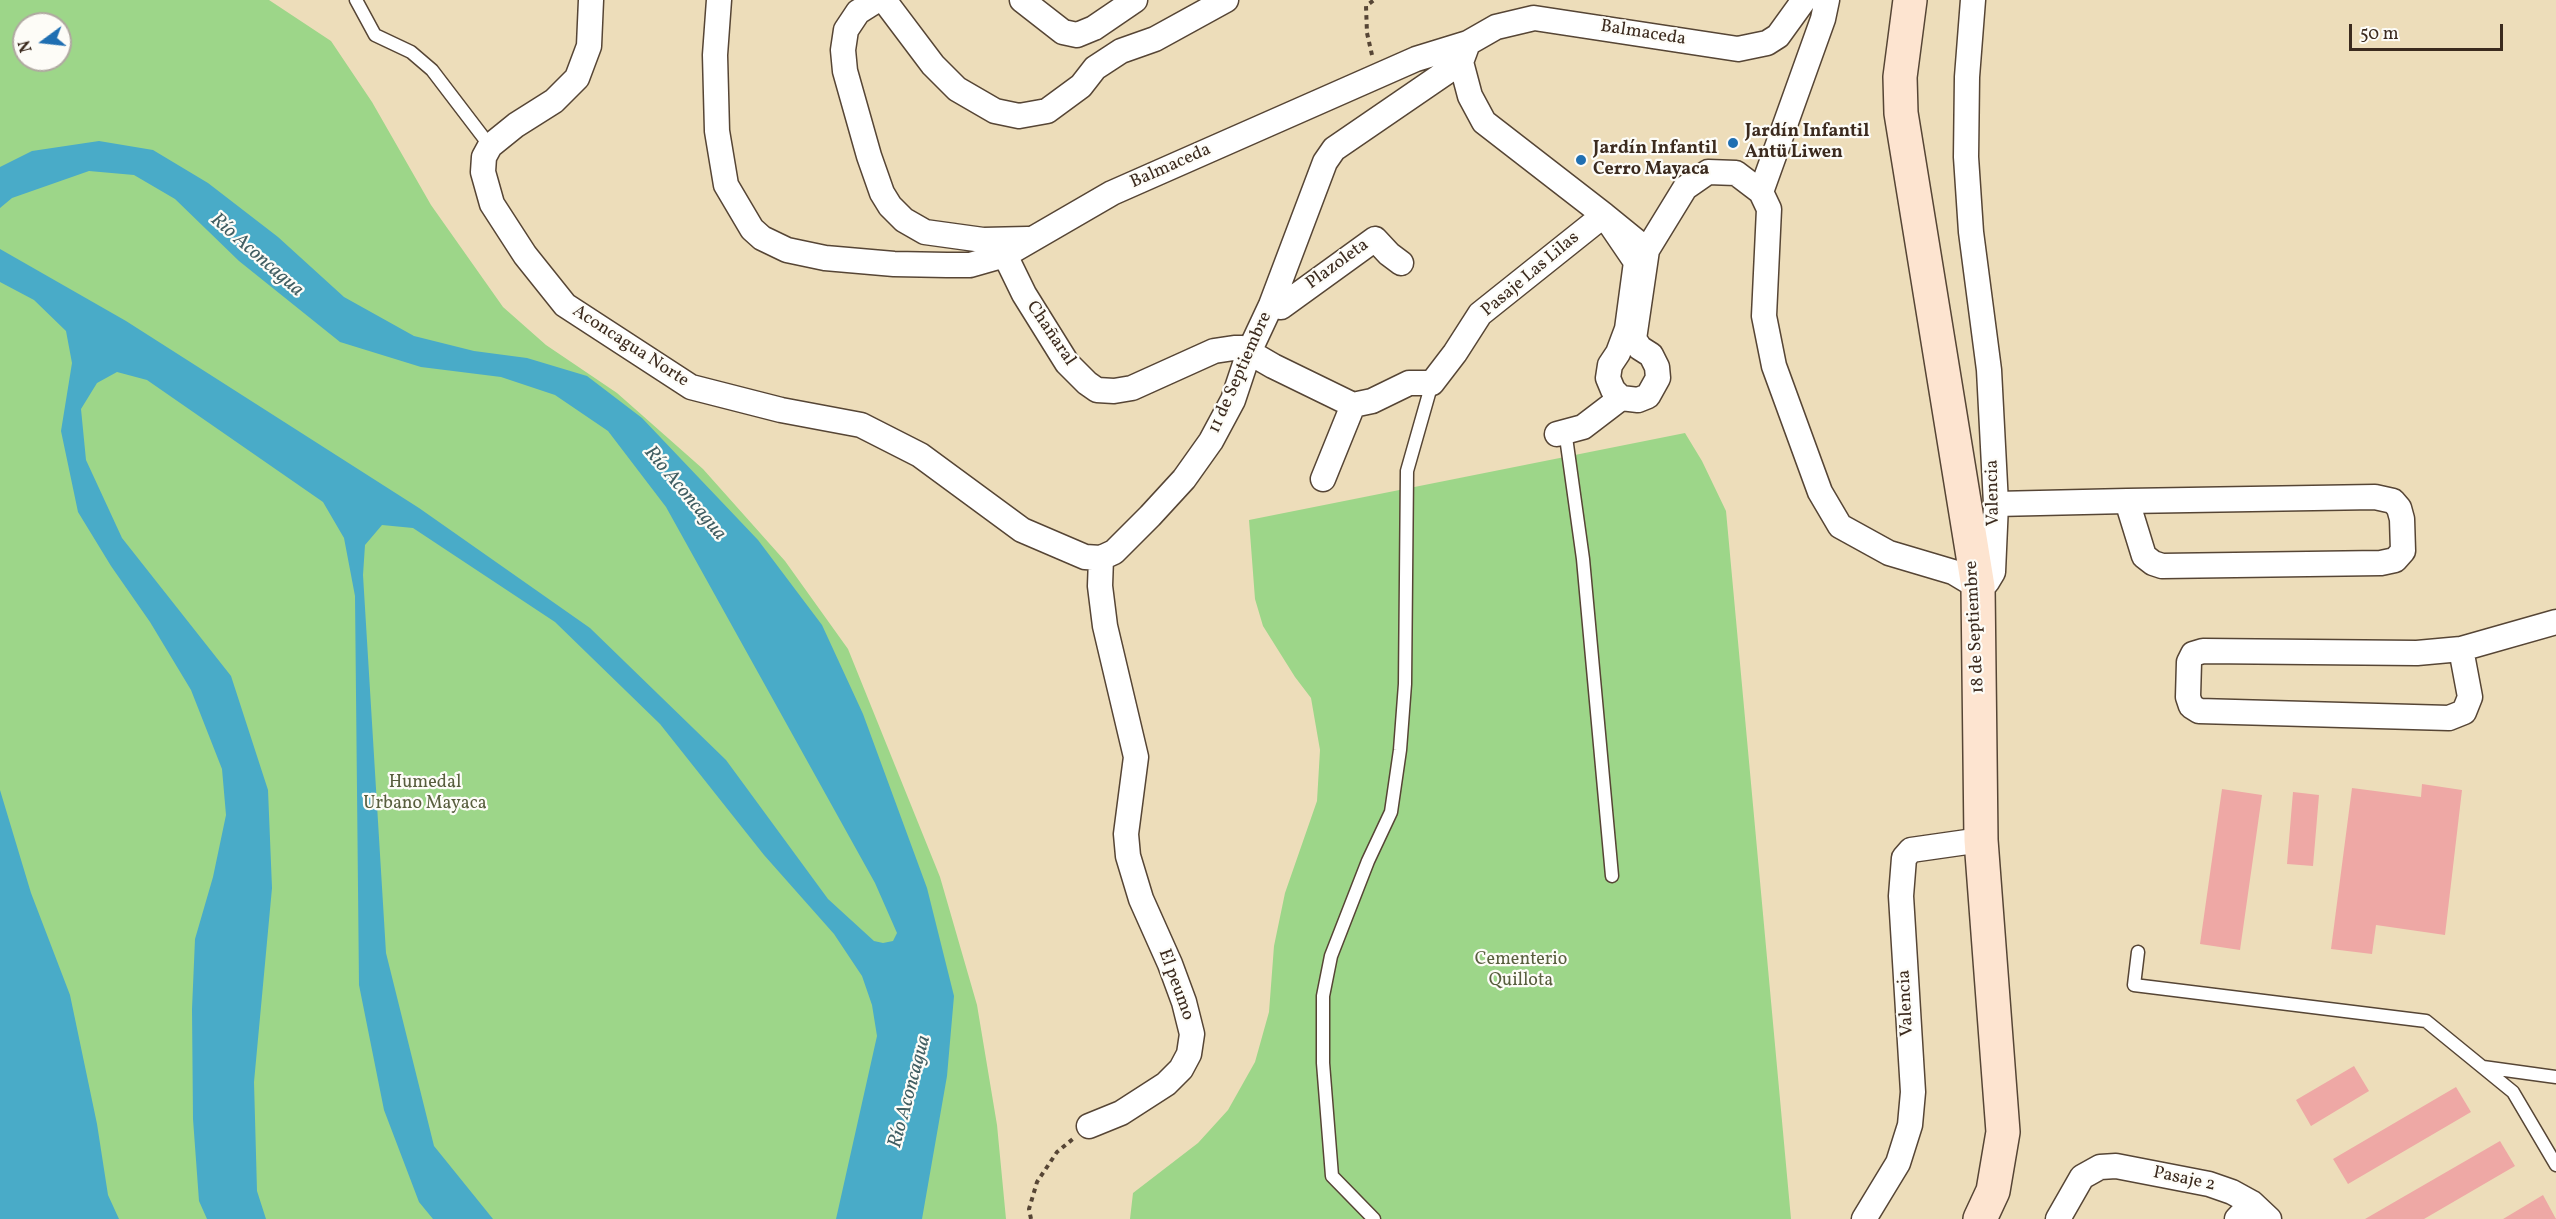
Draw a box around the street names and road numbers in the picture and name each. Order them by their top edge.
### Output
street label: Balmaceda [1599,17,1687,51]
street label: Balmaceda [1127,140,1215,194]
street label: Pasaje Las Lilas [1478,228,1584,322]
street label: Plazoleta [1302,235,1374,295]
street label: Chañaral [1021,298,1079,370]
street label: Aconcagua Norte [568,301,692,393]
street label: 11 de Septiembre [1205,309,1277,437]
street label: Valencia [1983,459,2005,527]
street label: 18 de Septiembre [1962,560,1990,694]
street label: El peumo [1152,946,1198,1024]
street label: Valencia [1894,969,1920,1037]
street label: Pasaje 2 [2151,1163,2217,1197]

